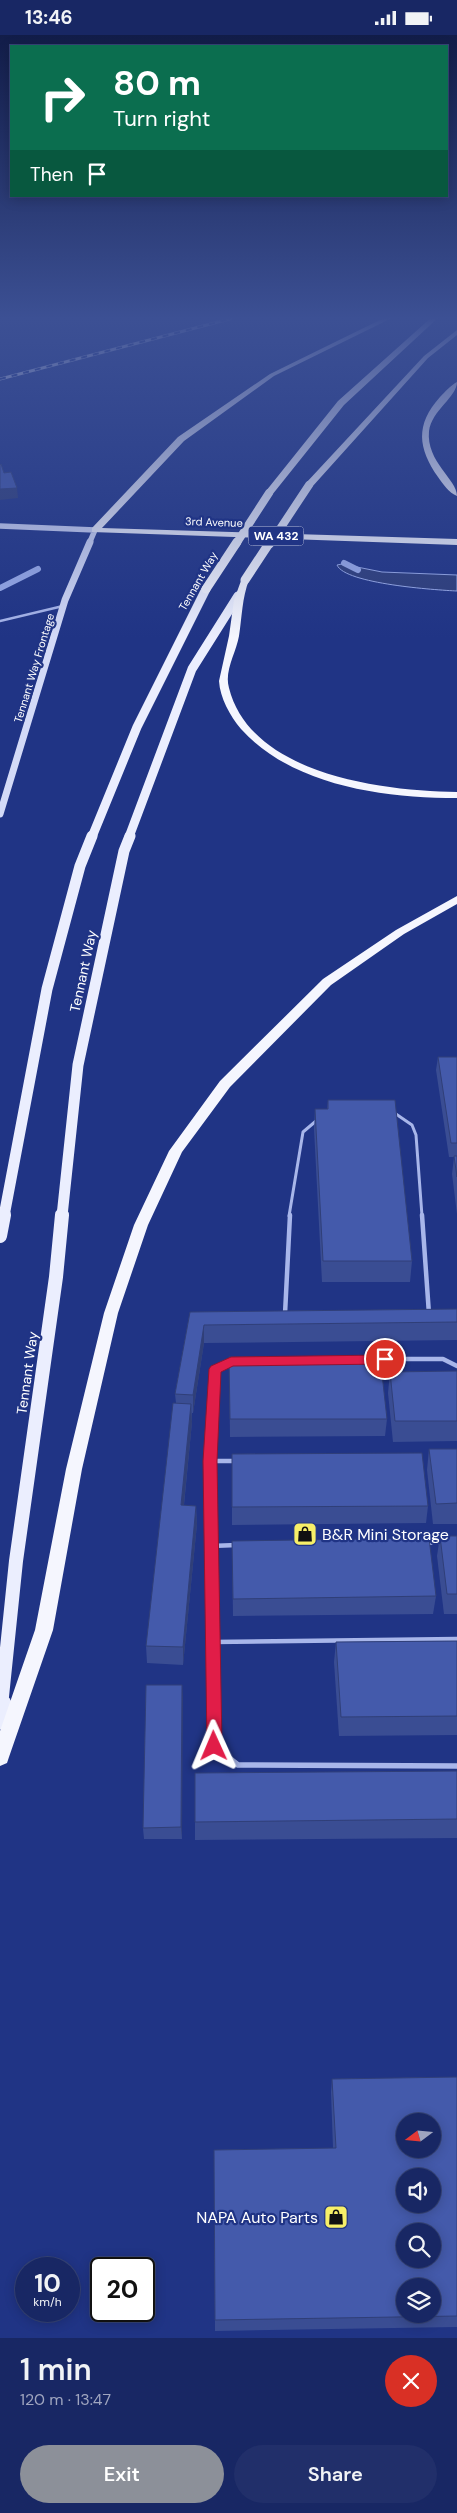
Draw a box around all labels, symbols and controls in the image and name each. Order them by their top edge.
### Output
text: 13:46 [25,5,73,30]
text: 80 m [113,60,201,106]
icon: right [30,65,95,130]
text: Turn right [113,104,210,133]
icon: arrive [83,160,111,188]
text: Then [30,162,73,187]
street label: 3rd Avenue [185,514,243,530]
road number: WA 432 [248,527,304,546]
street label: Tennant Way [176,549,220,613]
street label: Tennant Way Frontage [11,612,57,724]
street label: Tennant Way [66,928,101,1014]
street label: Tennant Way [12,1330,42,1416]
pin [364,1338,406,1380]
icon: arrive [371,1345,399,1373]
shop icon: B&R Mini Storage [292,1521,318,1547]
place label: B&R Mini Storage [322,1524,449,1545]
position arrow [187,1719,239,1771]
north arrow [396,2113,441,2157]
map controls [396,2113,441,2323]
button: sound [396,2168,441,2213]
shop icon: NAPA Auto Parts [323,2204,349,2230]
place label: NAPA Auto Parts [196,2207,318,2228]
button: search [396,2223,441,2268]
speed limit sign: 20 [90,2257,155,2322]
text: 10 [34,2267,61,2300]
button: layers [396,2278,441,2323]
text: km/h [33,2294,62,2310]
text: 1 min [20,2350,92,2389]
button: close [385,2355,437,2407]
text: 120 m · 13:47 [20,2389,111,2410]
button: Exit [20,2445,224,2503]
button: Share [234,2445,437,2503]

